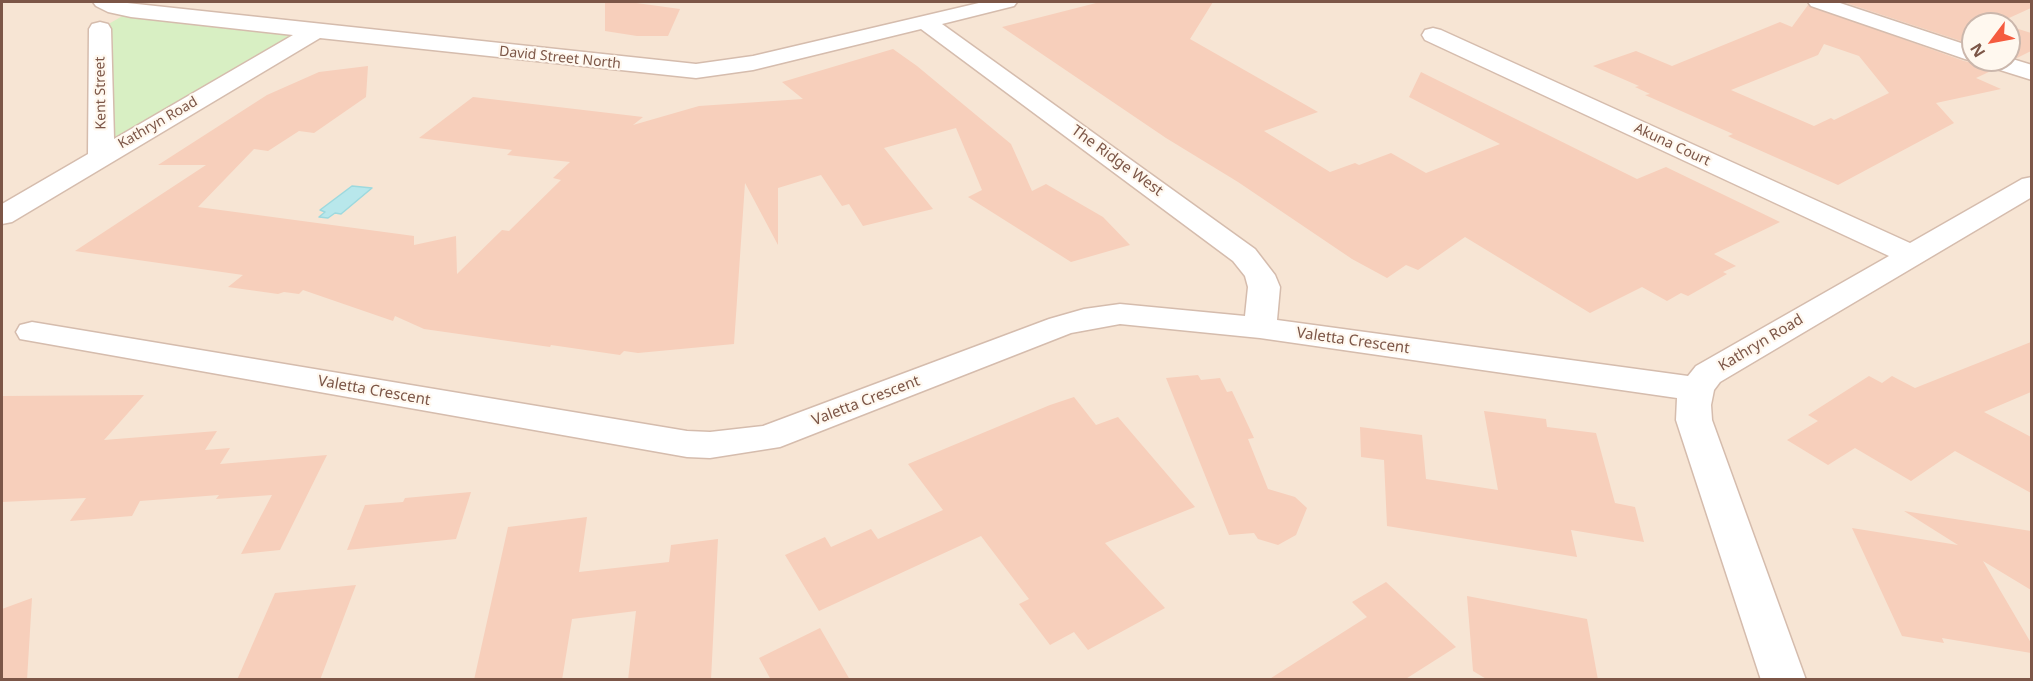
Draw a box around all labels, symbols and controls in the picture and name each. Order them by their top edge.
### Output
north arrow [1961,12,2021,72]
text: N [1965,39,1990,62]
street label: David Street North [498,43,622,73]
street label: Kent Street [92,56,110,130]
street label: Kathryn Road [115,93,201,153]
street label: Akuna Court [1631,120,1713,170]
street label: The Ridge West [1068,122,1166,200]
street label: Kathryn Road [1715,311,1807,375]
street label: Valetta Crescent [1295,324,1411,358]
street label: Valetta Crescent [316,372,432,410]
street label: Valetta Crescent [810,372,922,430]

